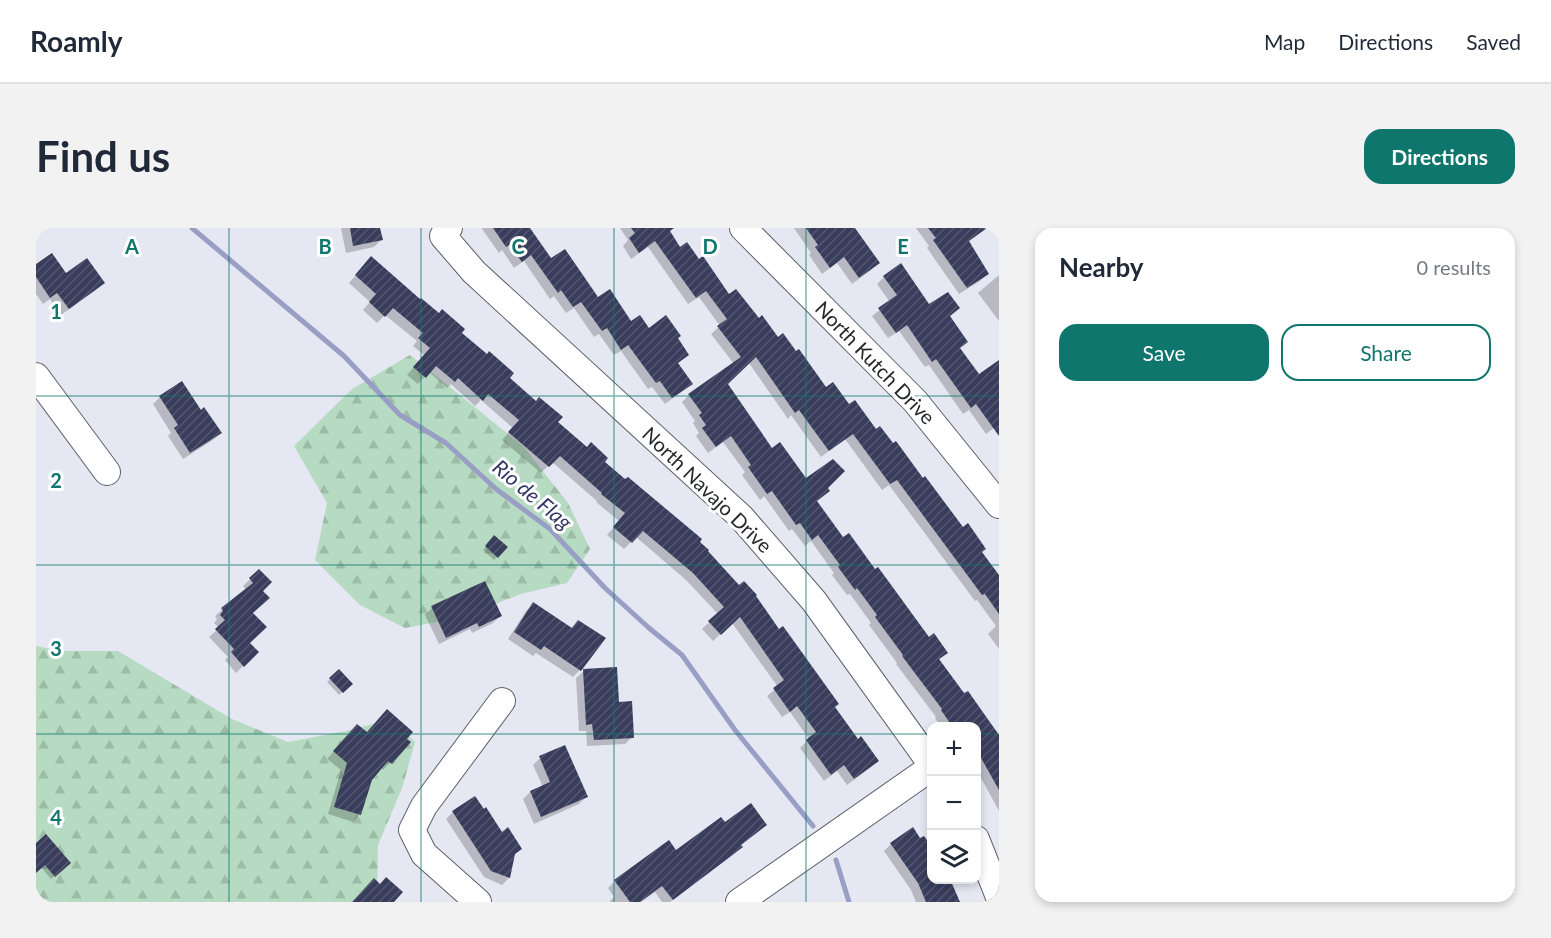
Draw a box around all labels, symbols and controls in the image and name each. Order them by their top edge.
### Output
text: Roamly [30,24,123,58]
text: Map [1264,29,1305,54]
text: Directions [1338,29,1433,54]
text: Saved [1466,29,1521,54]
button: Directions [1364,129,1515,184]
text: Find us [36,131,170,181]
text: A [124,234,139,258]
text: B [318,234,332,258]
text: C [511,234,525,258]
text: D [702,234,718,258]
text: E [897,234,909,258]
text: Nearby [1059,251,1144,283]
text: 0 results [1416,255,1491,279]
street label: North Kutch Drive [811,296,940,429]
text: 1 [50,299,62,323]
button: Save [1059,324,1269,381]
button: Share [1281,324,1491,381]
street label: North Navajo Drive [638,421,777,557]
water label: Rio de Flag [488,454,578,535]
text: 2 [50,468,62,492]
text: 3 [50,636,62,660]
map controls [927,722,981,884]
button: + [927,722,981,776]
button: − [927,776,981,830]
text: 4 [50,805,62,829]
button: layers [927,830,981,884]

